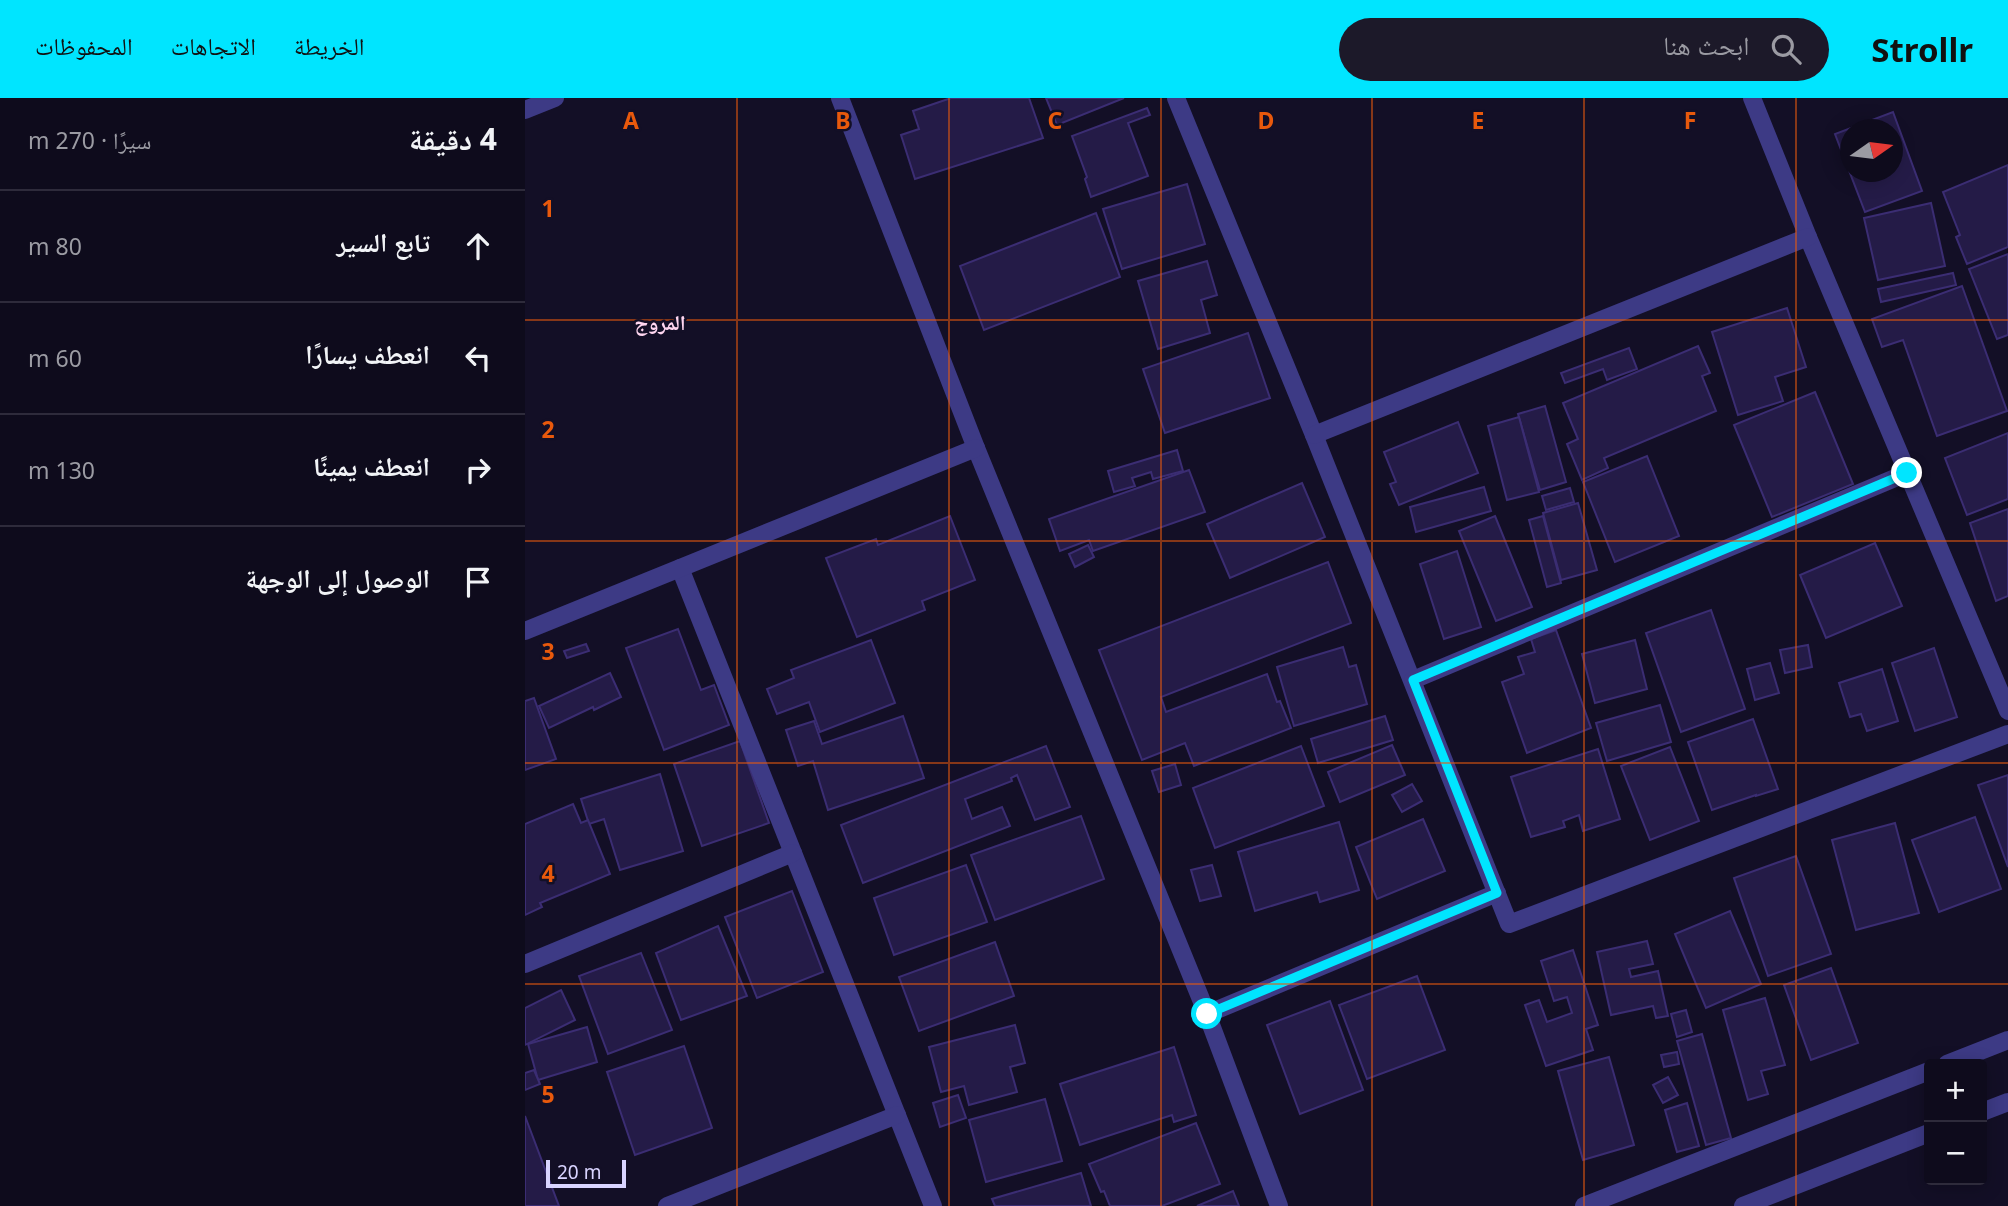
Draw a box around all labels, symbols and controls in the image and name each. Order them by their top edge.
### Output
search box [1339,18,1829,81]
text: ابحث هنا [1663,27,1749,63]
text: Strollr [1871,27,1973,72]
text: المحفوظات [35,29,133,62]
text: الاتجاهات [171,29,256,62]
text: الخريطة [294,29,365,62]
icon: search [1767,30,1805,68]
text: A [623,104,639,136]
text: B [835,104,851,136]
text: C [1048,104,1063,136]
text: D [1258,104,1274,136]
text: E [1472,104,1484,136]
text: F [1684,104,1696,136]
text: 4 دقيقة [409,118,497,159]
north arrow [1840,119,1903,182]
text: سيرًا · 270 m [28,124,151,156]
text: 1 [541,192,555,224]
text: تابع السير [337,224,430,260]
icon: ahead [459,227,497,265]
text: 80 m [28,230,82,262]
district label: المروج [634,308,686,336]
text: انعطف يسارًا [305,336,430,372]
icon: left [459,339,497,377]
text: 60 m [28,342,82,374]
text: 2 [541,413,555,445]
text: انعطف يمينًا [313,448,430,484]
icon: right [459,451,497,489]
text: 130 m [28,454,95,486]
route end [1891,457,1922,488]
text: الوصول إلى الوجهة [246,560,430,596]
icon: arrive [459,563,497,601]
text: 3 [541,635,555,667]
text: 4 [541,857,555,889]
route start [1191,998,1222,1029]
map controls [1924,1059,1987,1185]
button: + [1924,1059,1987,1122]
text: 5 [541,1078,555,1110]
button: − [1924,1122,1987,1185]
scale bar [546,1157,627,1189]
text: 20 m [557,1159,601,1185]

